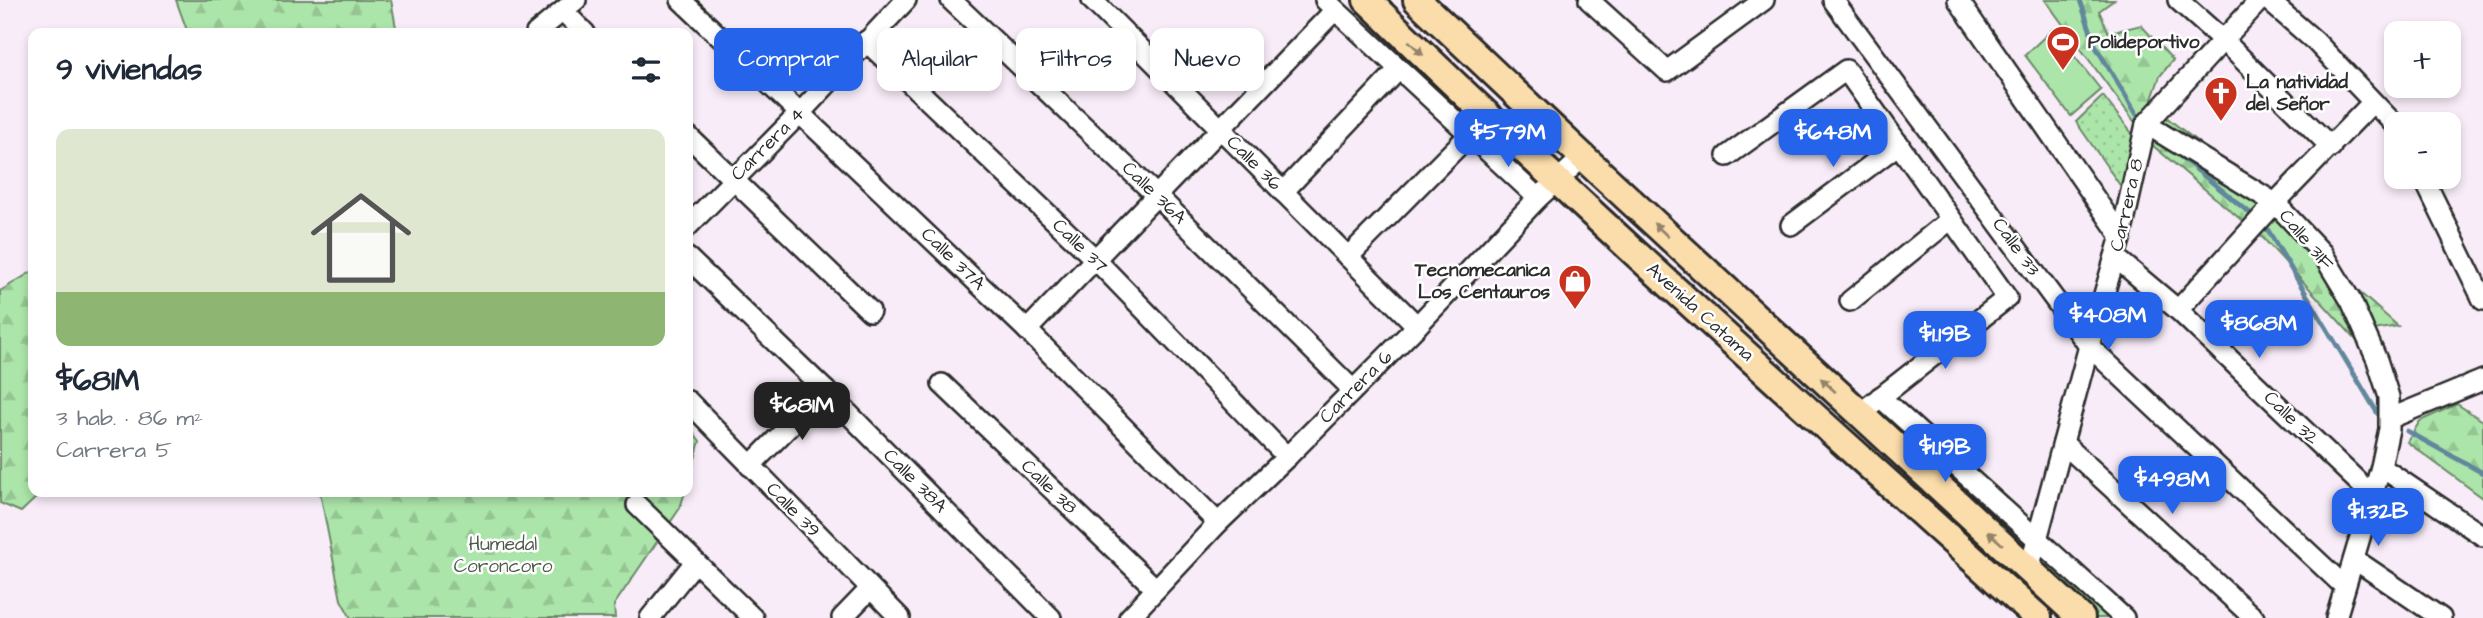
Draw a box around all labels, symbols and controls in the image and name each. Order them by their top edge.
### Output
map controls [2384,21,2461,189]
button: + [2384,21,2461,98]
sports icon: Polideportivo [2044,23,2082,72]
chip: Comprar [714,28,863,91]
chip: Alquilar [877,28,1002,91]
chip: Filtros [1016,28,1136,91]
chip: Nuevo [1150,28,1264,91]
place label: Polideportivo [2088,29,2200,56]
one-way arrow [1408,39,1425,56]
text: 9 viviendas [56,49,202,91]
icon: filters [627,51,665,89]
place label: La natividad del Señor [2245,69,2348,118]
church icon: La natividad del Señor [2202,74,2240,123]
street label: Carrera 4 [725,101,811,187]
pin: $579M [1459,110,1557,169]
pin: $648M [1784,110,1882,169]
button: − [2384,112,2461,189]
text: $579M [1470,116,1546,148]
text: $648M [1795,116,1871,148]
street label: Calle 36 [1220,129,1288,197]
street label: Calle 36A [1116,155,1192,231]
street label: Carrera 8 [2103,156,2151,254]
icon: home [298,175,424,301]
street label: Calle 31F [2272,204,2340,276]
street label: Calle 33 [1986,212,2047,282]
street label: Calle 37 [1046,213,1114,280]
street label: Calle 37A [915,221,991,297]
one-way arrow [1653,222,1670,238]
street label: Avenida Catama [1640,256,1760,368]
place label: Tecnomecanica Los Centauros [1414,257,1550,306]
shop icon: Tecnomecanica Los Centauros [1556,262,1594,311]
pin: $408M [2059,292,2157,352]
text: $408M [2070,299,2146,331]
pin: $868M [2210,300,2308,360]
text: $868M [2221,307,2297,339]
pin: $1.19B [1888,312,2002,371]
text: $1.19B [1919,318,1971,350]
street label: Carrera 6 [1313,344,1399,430]
text: $681M [56,360,140,402]
one-way arrow [1820,377,1837,393]
pin: $681M [753,382,851,442]
street label: Calle 32 [2257,385,2325,451]
text: $681M [770,389,834,421]
text: 3 hab. · 86 m² [56,402,203,434]
pin: $1.19B [1888,424,2002,484]
text: $1.19B [1919,431,1971,463]
text: Carrera 5 [56,434,172,466]
street label: Calle 38A [877,443,953,519]
street label: Calle 38 [1015,453,1083,521]
pin: $498M [2123,456,2221,516]
text: $498M [2134,463,2210,495]
street label: Calle 39 [760,476,826,544]
pin: $1.32B [2321,489,2435,548]
text: $1.32B [2348,495,2408,527]
park label: Humedal Coroncoro [454,531,553,580]
one-way arrow [1987,531,2004,547]

